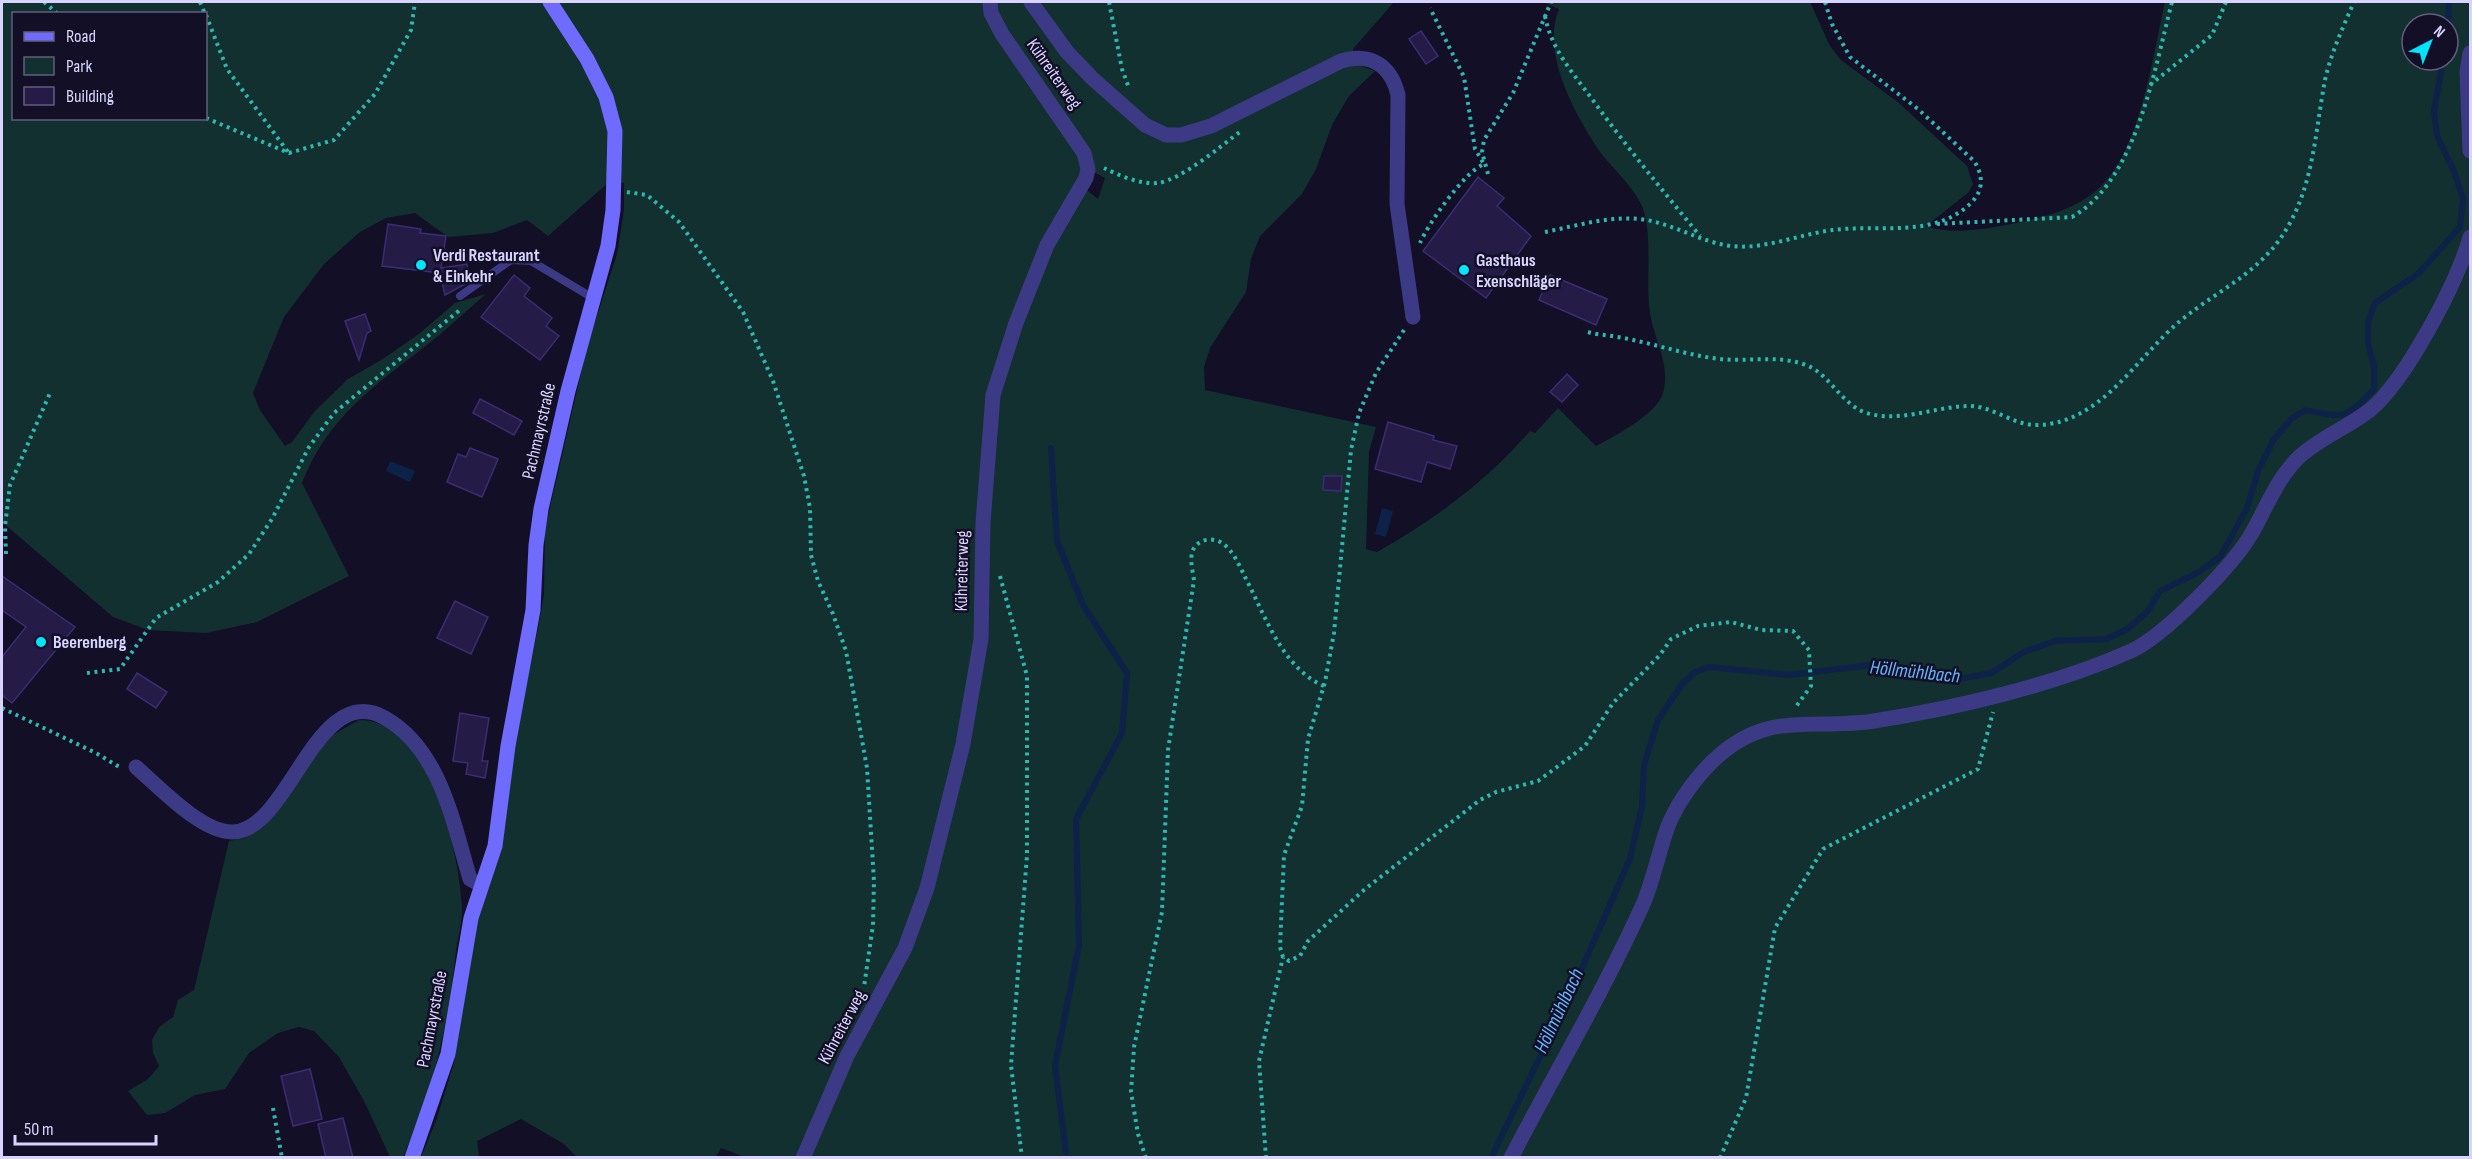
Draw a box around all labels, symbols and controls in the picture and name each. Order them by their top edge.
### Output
legend [12,12,207,120]
north arrow [2400,12,2460,72]
text: N [2430,22,2449,42]
text: Road [66,26,96,47]
street label: Kühreiterweg [1022,35,1086,113]
text: Park [66,56,92,77]
text: Building [66,86,114,107]
place label: Verdi Restaurant & Einkehr [433,245,540,287]
place label: Gasthaus Exenschläger [1476,250,1561,292]
marker: Verdi Restaurant & Einkehr [414,258,428,272]
marker: Gasthaus Exenschläger [1457,263,1471,277]
street label: Pachmayrstraße [518,381,560,481]
street label: Kühreiterweg [951,530,973,612]
place label: Beerenberg [53,632,127,653]
marker: Beerenberg [34,635,48,649]
water label: Höllmühlbach [1869,655,1961,689]
water label: Höllmühlbach [1529,965,1589,1057]
street label: Pachmayrstraße [412,969,452,1069]
street label: Kühreiterweg [814,986,870,1068]
scale bar [15,1108,156,1146]
text: 50 m [24,1119,54,1140]

